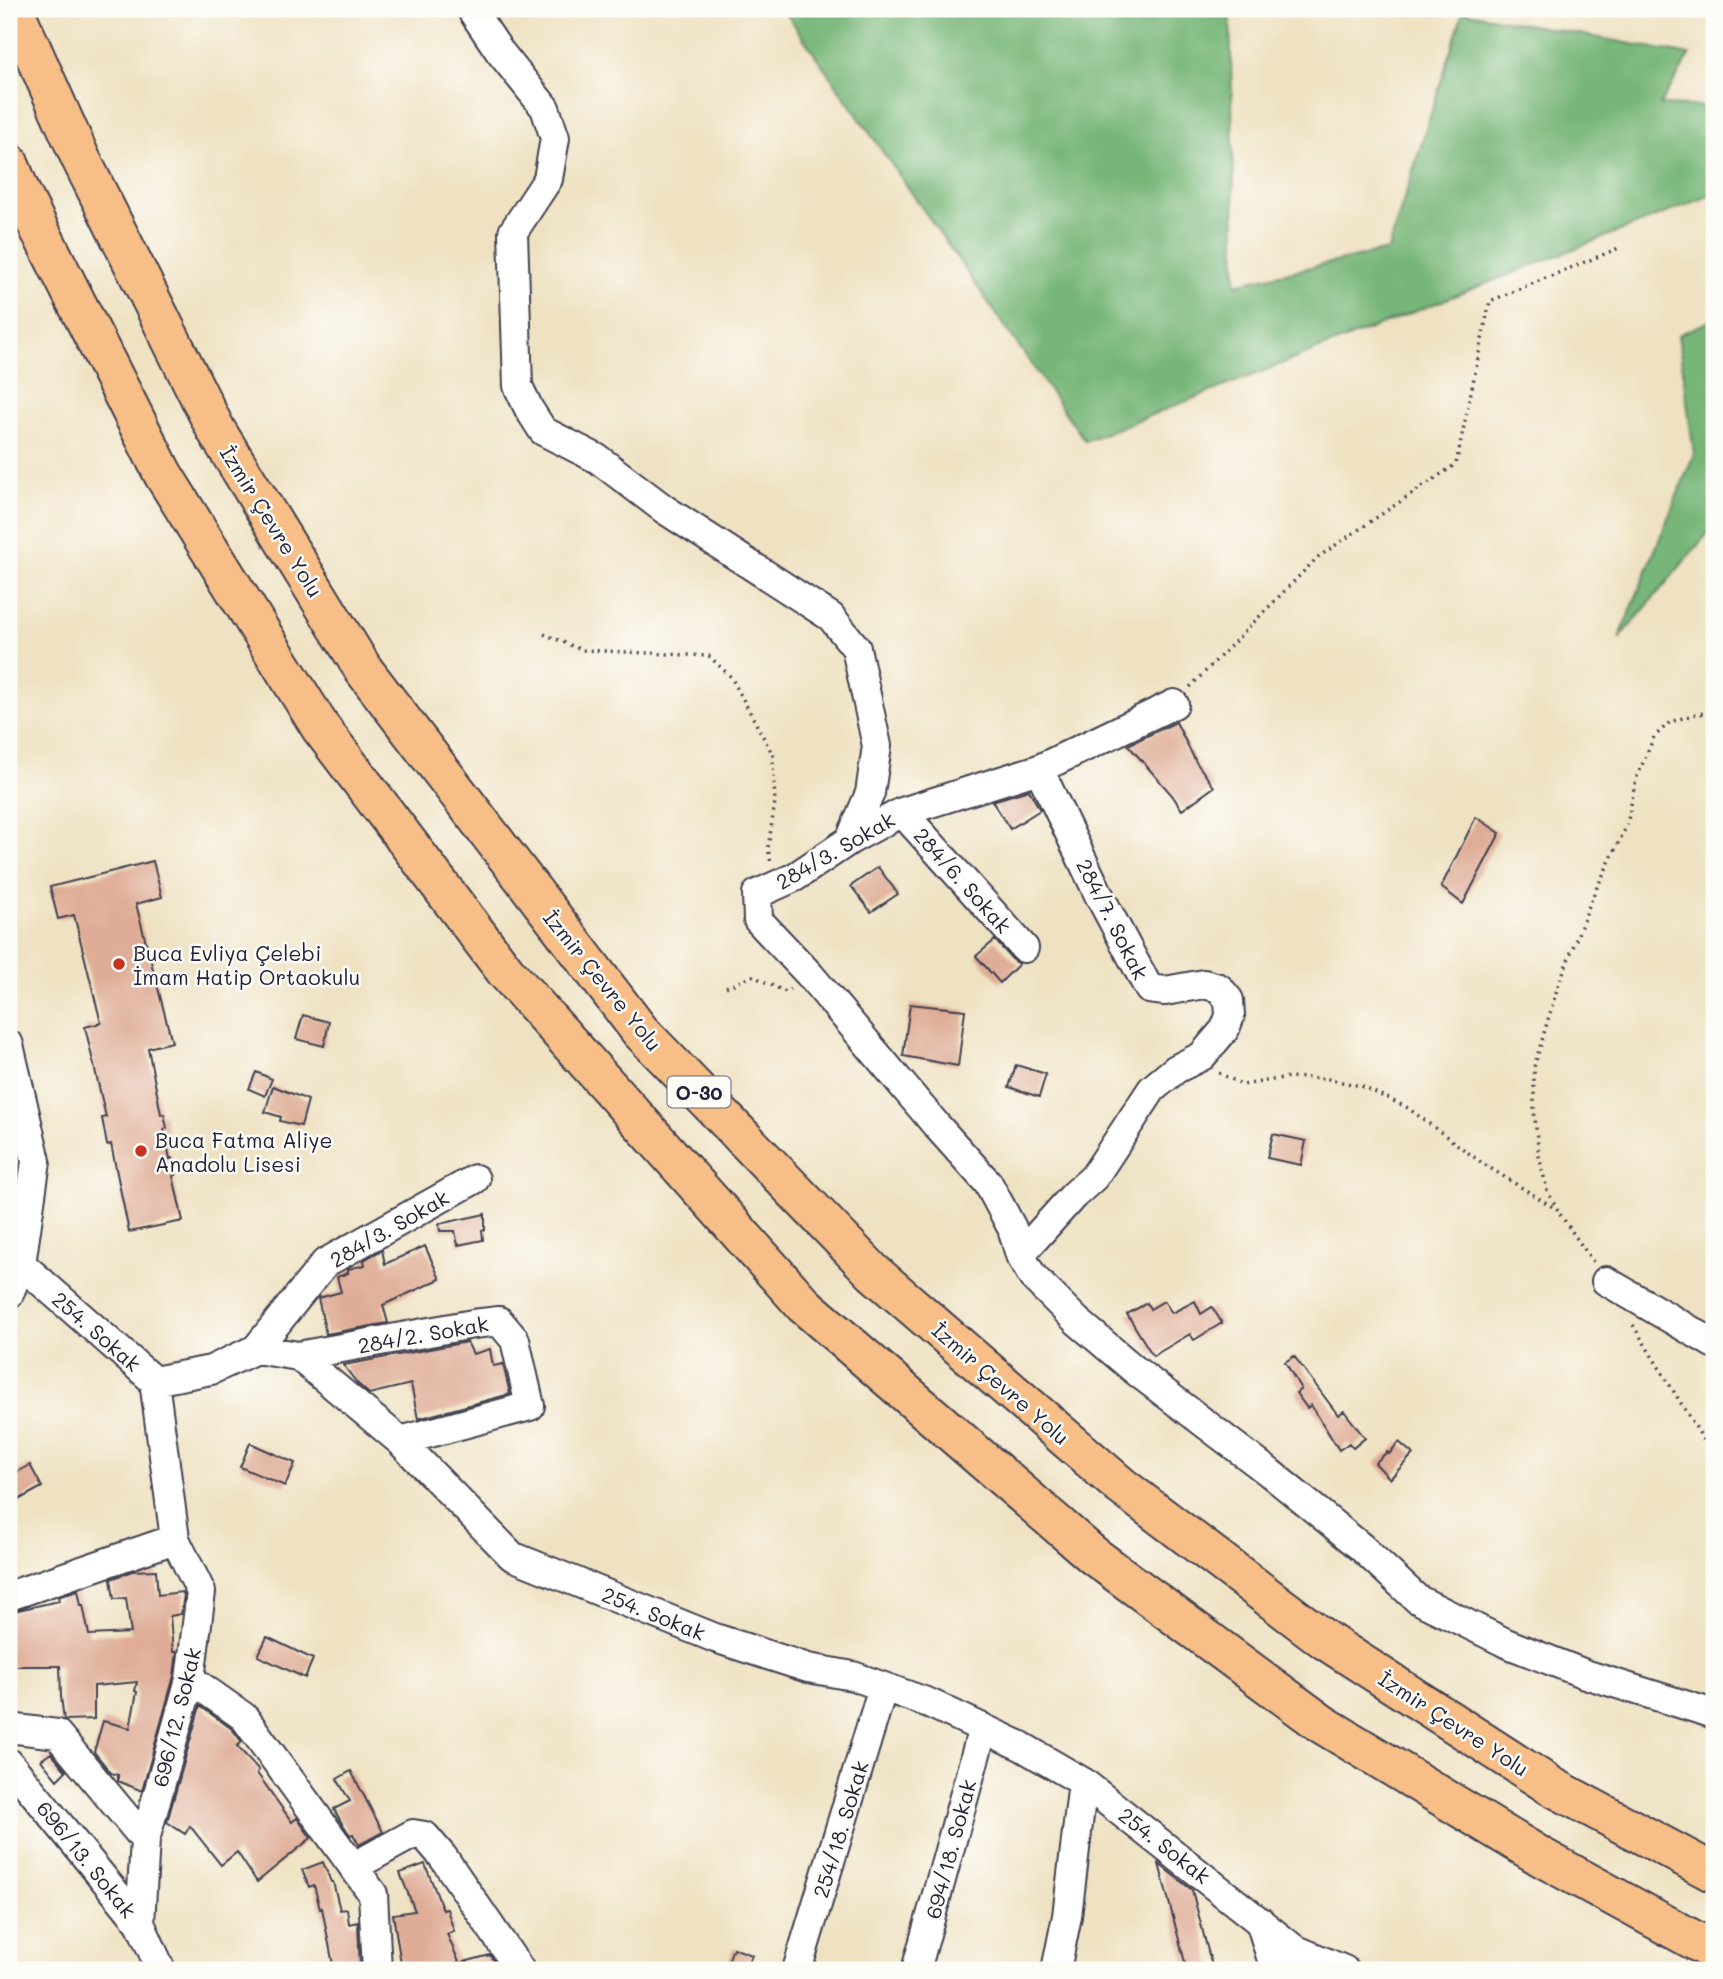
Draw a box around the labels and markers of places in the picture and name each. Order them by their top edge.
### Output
place label: Buca Evliya Çelebi İmam Hatip Ortaokulu [133,939,360,990]
marker: Buca Evliya Çelebi İmam Hatip Ortaokulu [111,956,127,972]
place label: Buca Fatma Aliye Anadolu Lisesi [155,1126,332,1177]
marker: Buca Fatma Aliye Anadolu Lisesi [133,1143,149,1159]

